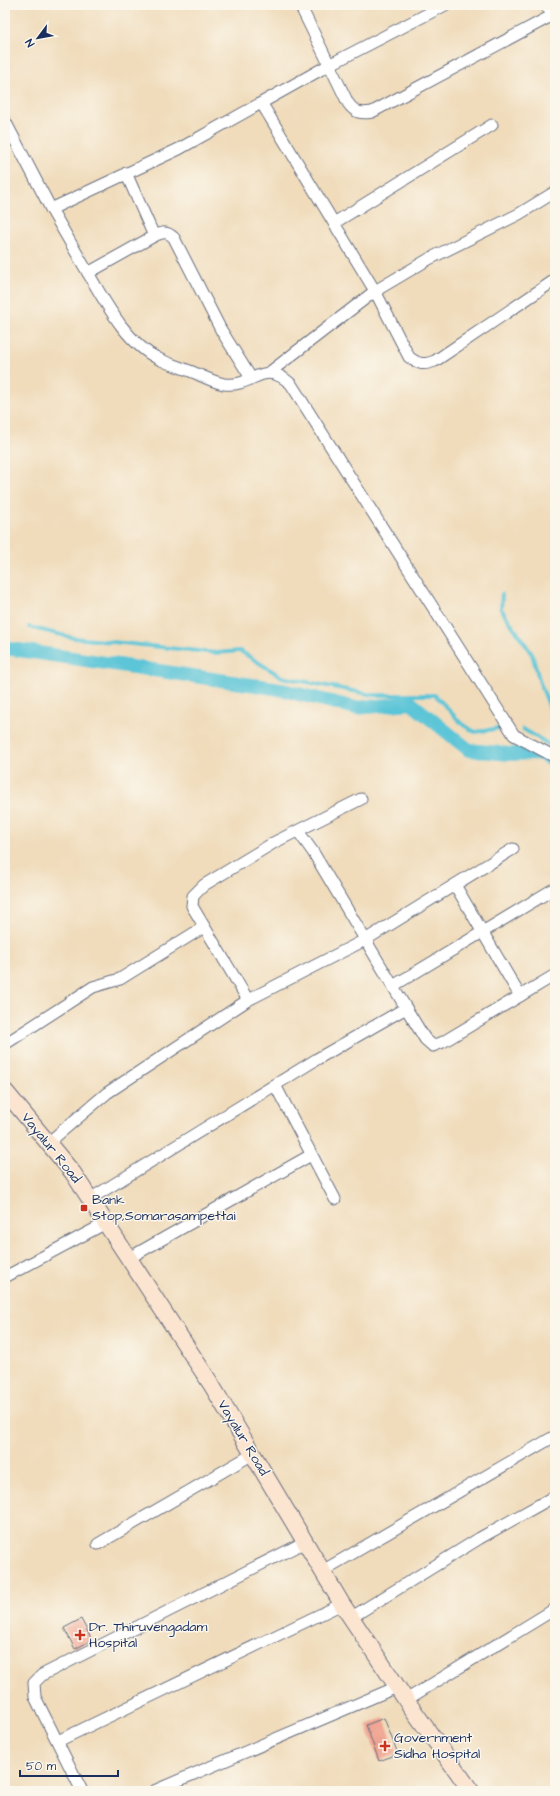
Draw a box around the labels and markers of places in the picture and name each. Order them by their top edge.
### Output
place label: Bank Stop,Somarasampettai [92,1190,236,1226]
marker: Bank Stop,Somarasampettai [79,1203,89,1213]
place label: Dr. Thiruvengadam Hospital [89,1617,207,1653]
marker: Dr. Thiruvengadam Hospital [74,1629,86,1641]
place label: Government Sidha Hospital [394,1728,480,1764]
marker: Government Sidha Hospital [379,1740,391,1752]

